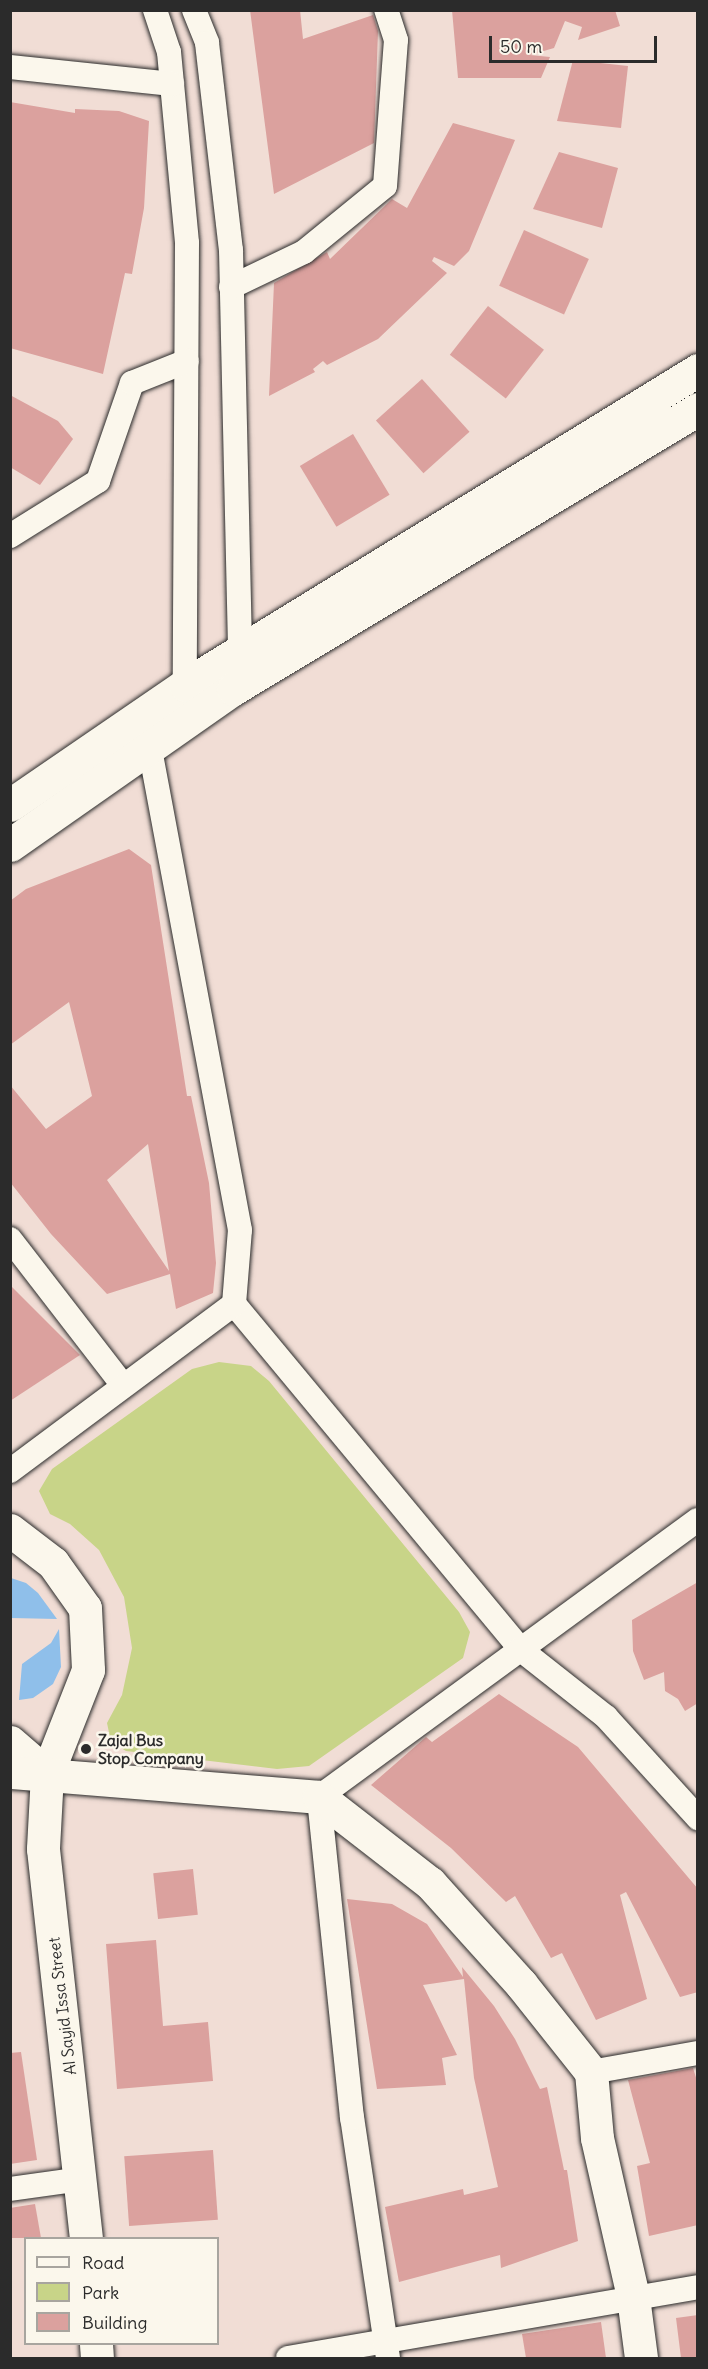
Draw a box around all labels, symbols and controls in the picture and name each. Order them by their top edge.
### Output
scale bar [492,24,660,62]
text: 50 m [500,35,542,58]
place label: Zajal Bus Stop Company [98,1730,204,1768]
marker: Zajal Bus Stop Company [79,1742,93,1756]
street label: Al Sayid Issa Street [44,1936,80,2076]
legend [24,2237,219,2345]
text: Road [82,2251,124,2274]
text: Park [82,2281,119,2304]
text: Building [82,2311,147,2334]

